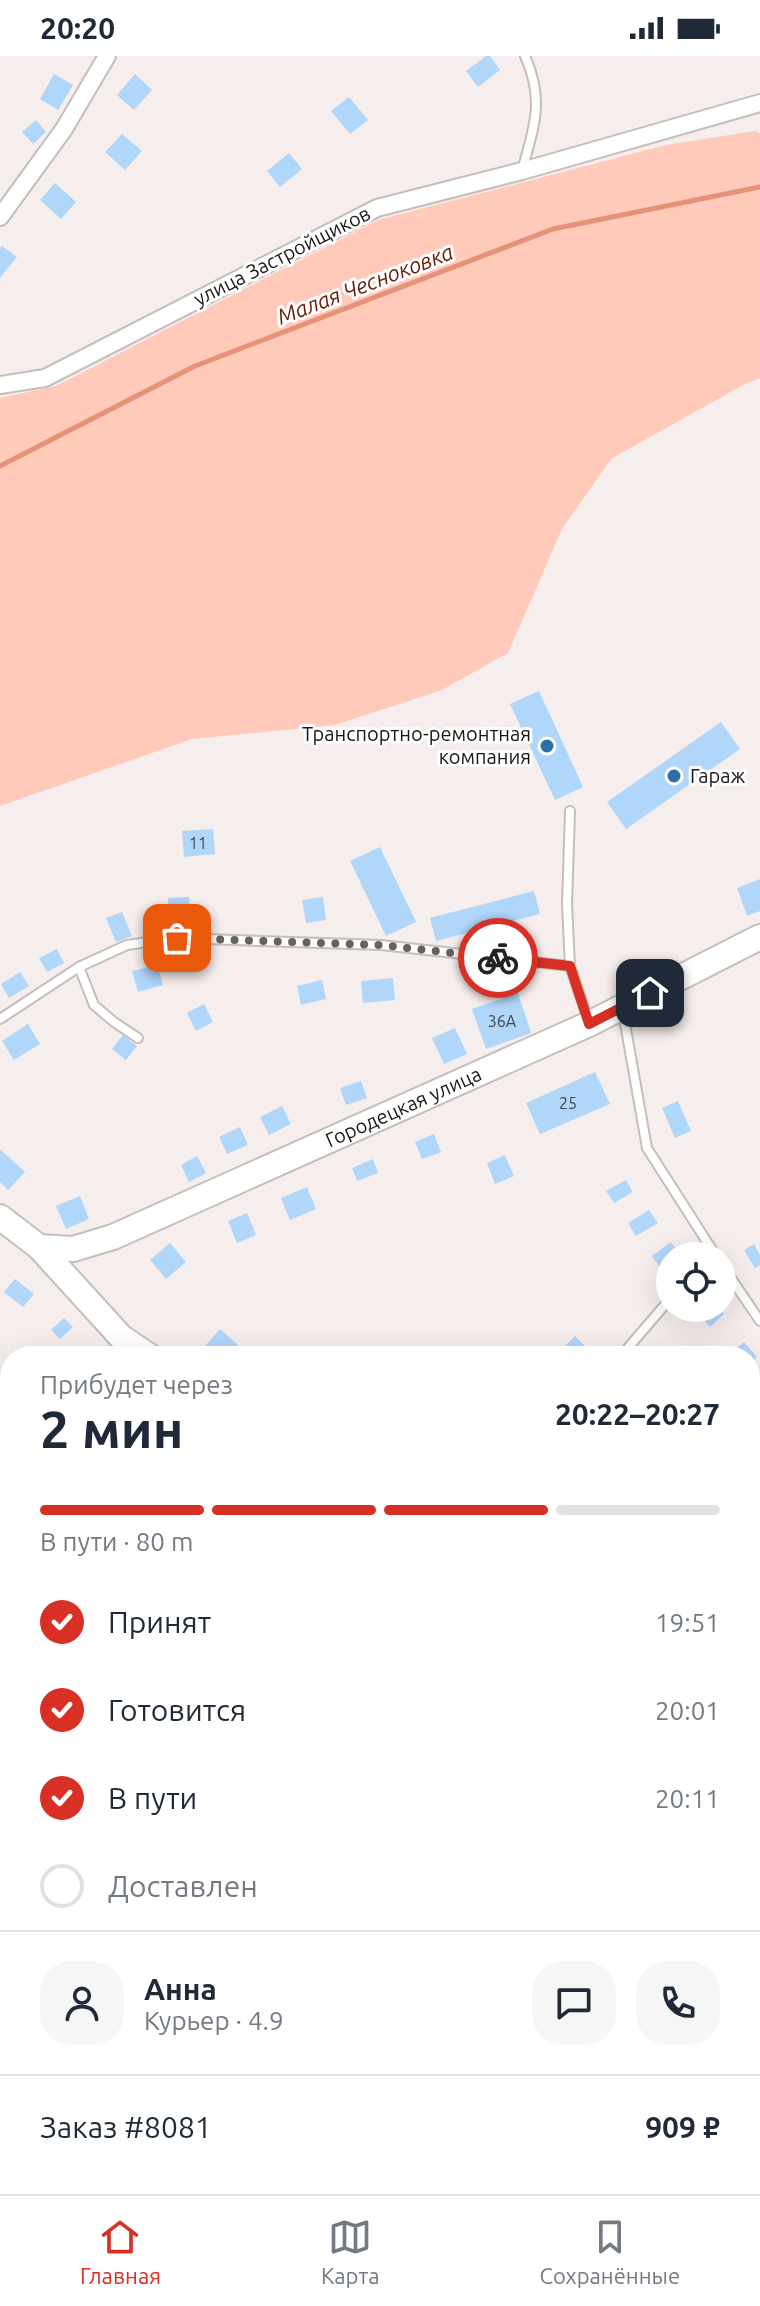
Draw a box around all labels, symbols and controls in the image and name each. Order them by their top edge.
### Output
text: 20:20 [40,11,115,45]
street label: улица Застройщиков [190,201,374,310]
water label: Малая Чесноковка [273,238,456,329]
place label: Транспортно-ремонтная компания [302,722,531,768]
marker: Транспортно-ремонтная компания [538,737,556,755]
place label: Гараж [690,764,745,787]
marker: Гараж [665,767,683,785]
house number: 11 [189,834,207,852]
pin [143,904,211,972]
icon: bag [155,916,199,960]
courier [458,918,538,998]
icon: bike [476,936,520,980]
pin [616,959,684,1027]
icon: home [628,971,672,1015]
house number: 36А [488,1012,517,1030]
street label: Городецкая улица [322,1062,485,1151]
house number: 25 [559,1094,577,1112]
map controls [656,1242,736,1322]
button: locate [656,1242,736,1322]
text: Прибудет через [40,1370,233,1399]
text: 20:22–20:27 [555,1397,720,1431]
text: 2 мин [40,1400,183,1458]
text: В пути · 80 m [40,1527,193,1556]
icon: check [40,1600,84,1644]
text: Принят [108,1605,211,1639]
text: 19:51 [655,1608,720,1637]
icon: check [40,1688,84,1732]
text: Готовится [108,1693,246,1727]
text: 20:01 [655,1696,720,1725]
icon: check [40,1776,84,1820]
text: В пути [108,1781,197,1815]
text: 20:11 [655,1784,720,1813]
text: Доставлен [108,1869,258,1903]
button: person [40,1961,124,2045]
button: chat [532,1961,616,2045]
button: phone [636,1961,720,2045]
text: Анна [144,1972,217,2006]
text: Курьер · 4.9 [144,2006,284,2035]
text: Заказ #8081 [40,2110,212,2144]
text: 909 ₽ [645,2110,720,2144]
tab: Главная [80,2215,161,2288]
tab: Карта [321,2215,380,2288]
tab: Сохранённые [539,2215,680,2288]

